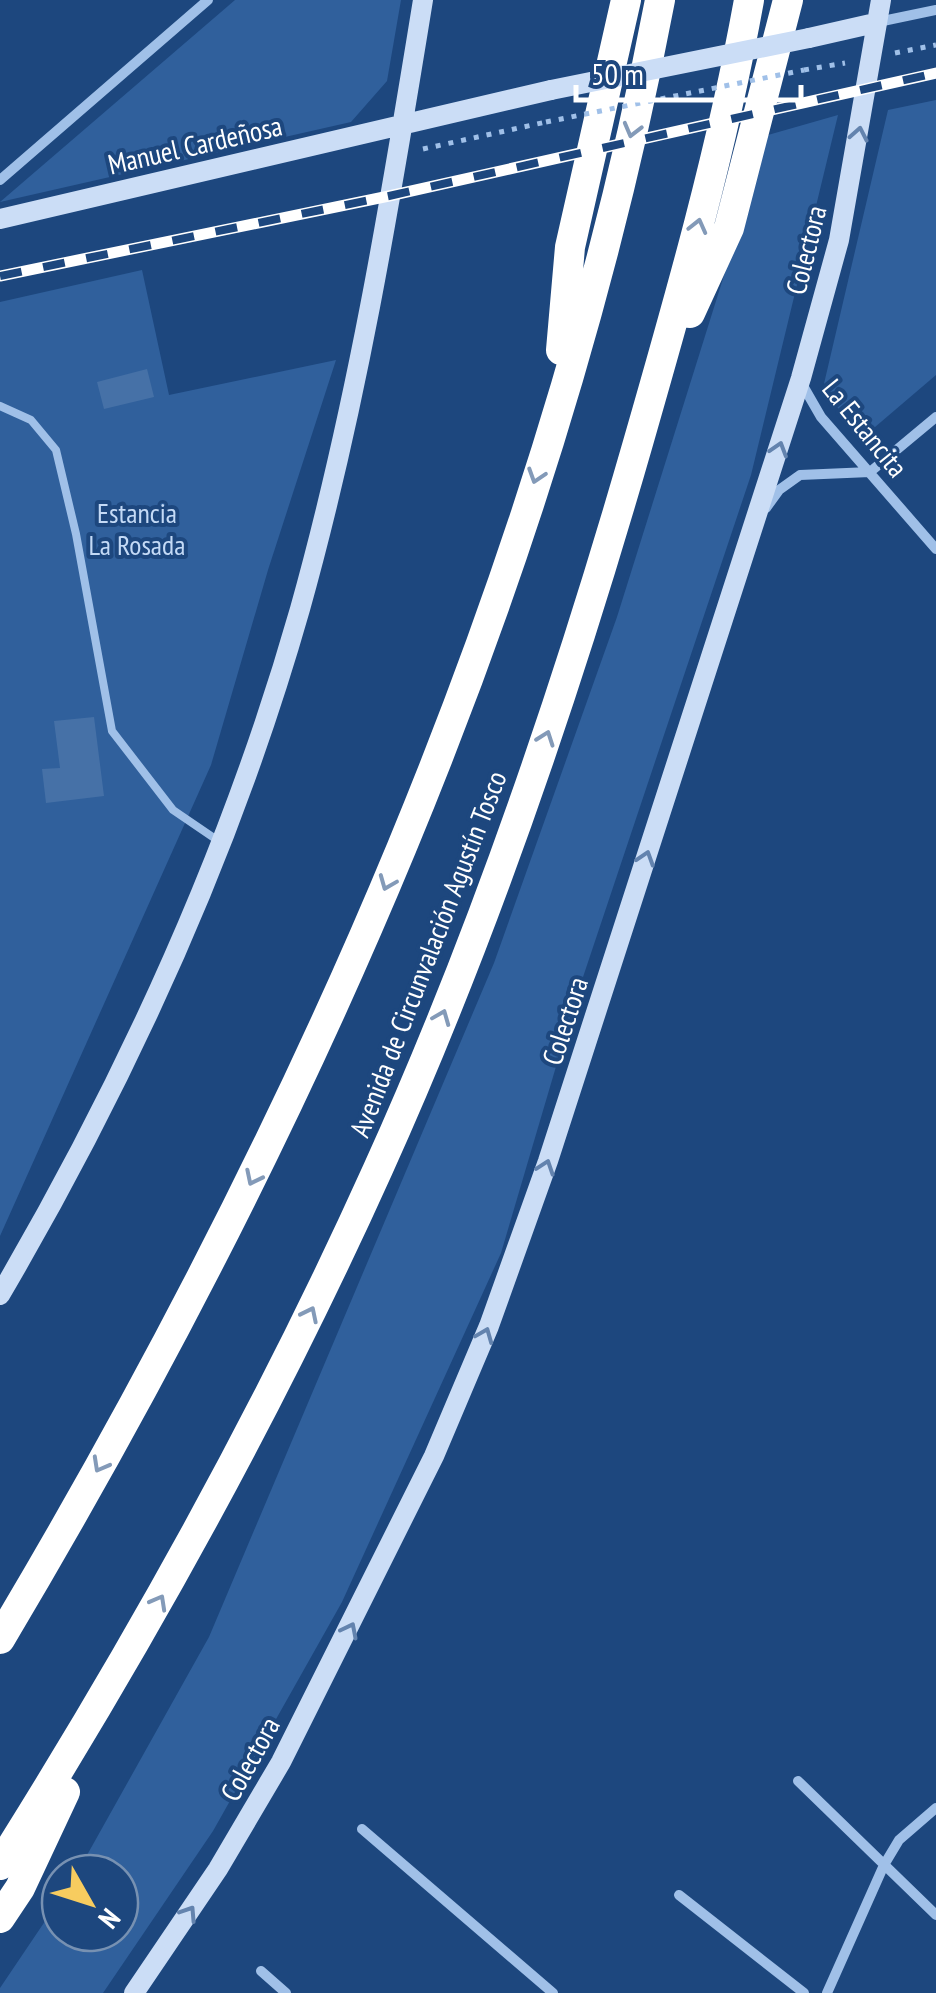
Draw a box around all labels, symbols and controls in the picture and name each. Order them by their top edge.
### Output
scale bar [576,40,801,102]
text: 50 m [591,54,644,93]
street label: Manuel Cardeñosa [104,107,286,183]
one-way arrow [623,120,644,138]
one-way arrow [848,126,869,143]
street label: Colectora [777,202,834,298]
one-way arrow [686,218,707,235]
street label: La Estancita [815,371,916,484]
one-way arrow [767,441,788,458]
one-way arrow [527,467,547,484]
park label: Estancia La Rosada [89,494,185,563]
one-way arrow [534,731,555,748]
street label: Avenida de Circunvalación Agustín Tosco [341,766,515,1142]
one-way arrow [635,850,655,867]
one-way arrow [378,873,398,890]
street label: Colectora [533,972,596,1070]
one-way arrow [430,1009,450,1027]
one-way arrow [535,1160,555,1177]
one-way arrow [245,1168,265,1186]
one-way arrow [297,1306,317,1324]
one-way arrow [474,1328,494,1345]
one-way arrow [92,1454,112,1472]
one-way arrow [146,1594,166,1612]
one-way arrow [337,1623,357,1641]
street label: Colectora [211,1710,288,1807]
north arrow [40,1853,140,1953]
text: N [91,1902,129,1937]
one-way arrow [177,1906,196,1924]

